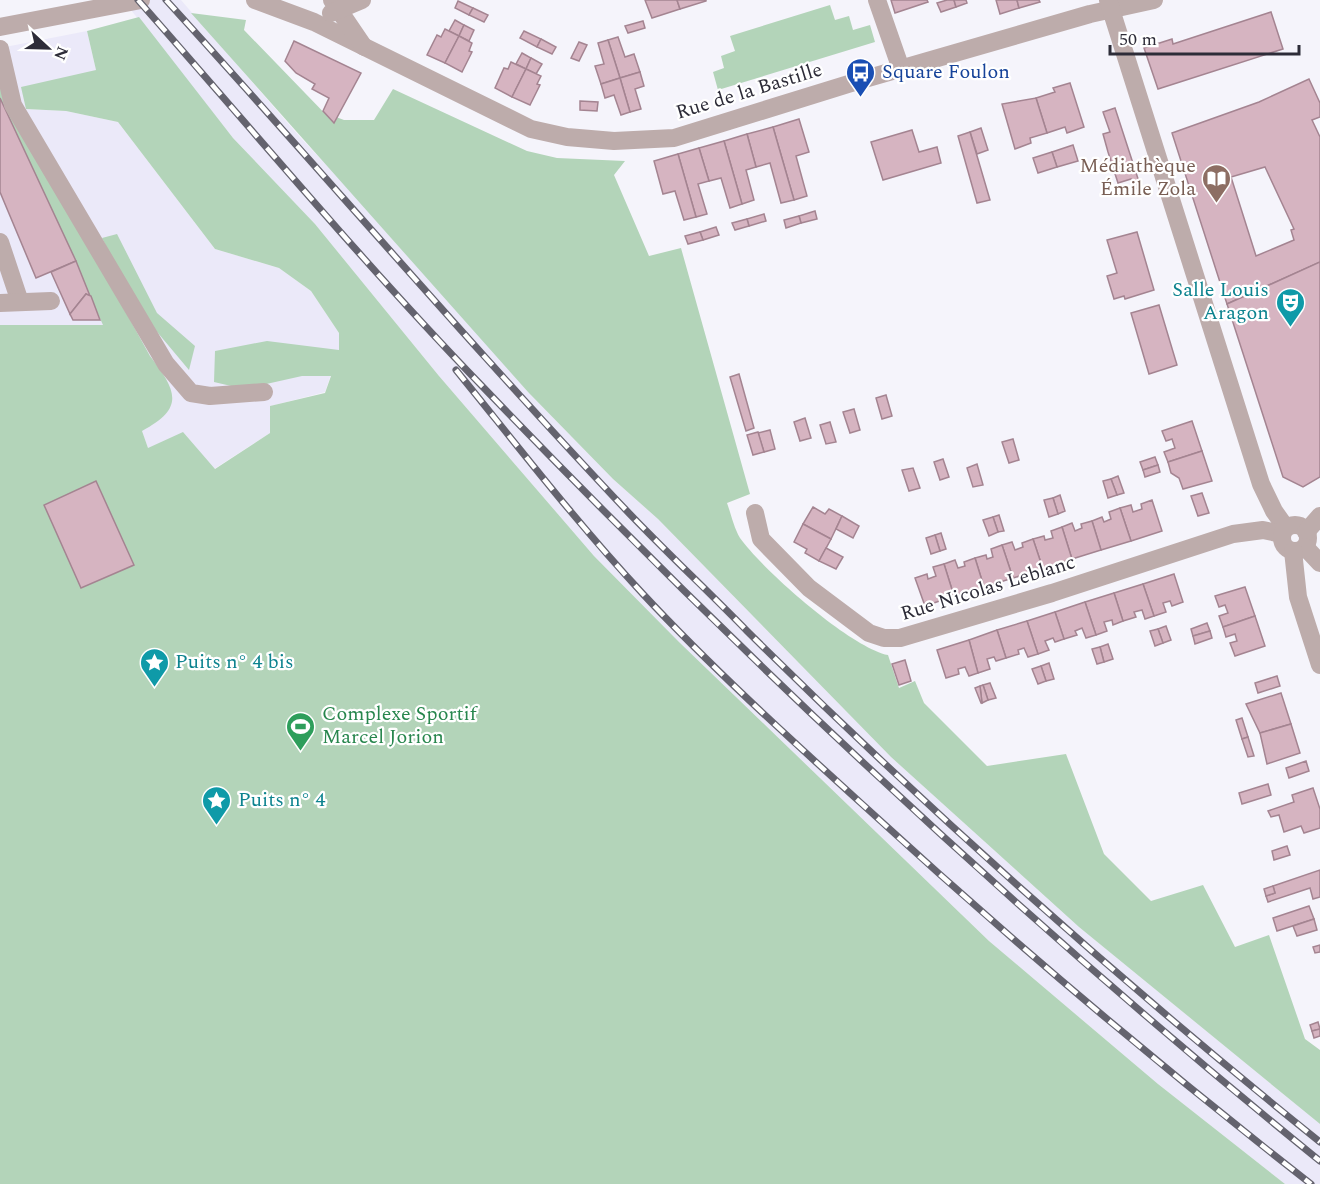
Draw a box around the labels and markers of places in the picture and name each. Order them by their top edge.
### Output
bus stop icon: Square Foulon [845,56,877,98]
place label: Square Foulon [882,57,1010,87]
place label: Médiathèque Émile Zola [1079,151,1196,204]
library icon: Médiathèque Émile Zola [1201,162,1233,204]
place label: Salle Louis Aragon [1172,275,1269,328]
theatre icon: Salle Louis Aragon [1274,286,1306,328]
place icon: Puits n° 4 bis [138,646,170,688]
place label: Puits n° 4 bis [175,647,294,677]
place label: Complexe Sportif Marcel Jorion [322,699,479,752]
sports icon: Complexe Sportif Marcel Jorion [285,710,317,752]
place icon: Puits n° 4 [201,784,233,826]
place label: Puits n° 4 [238,785,326,815]

